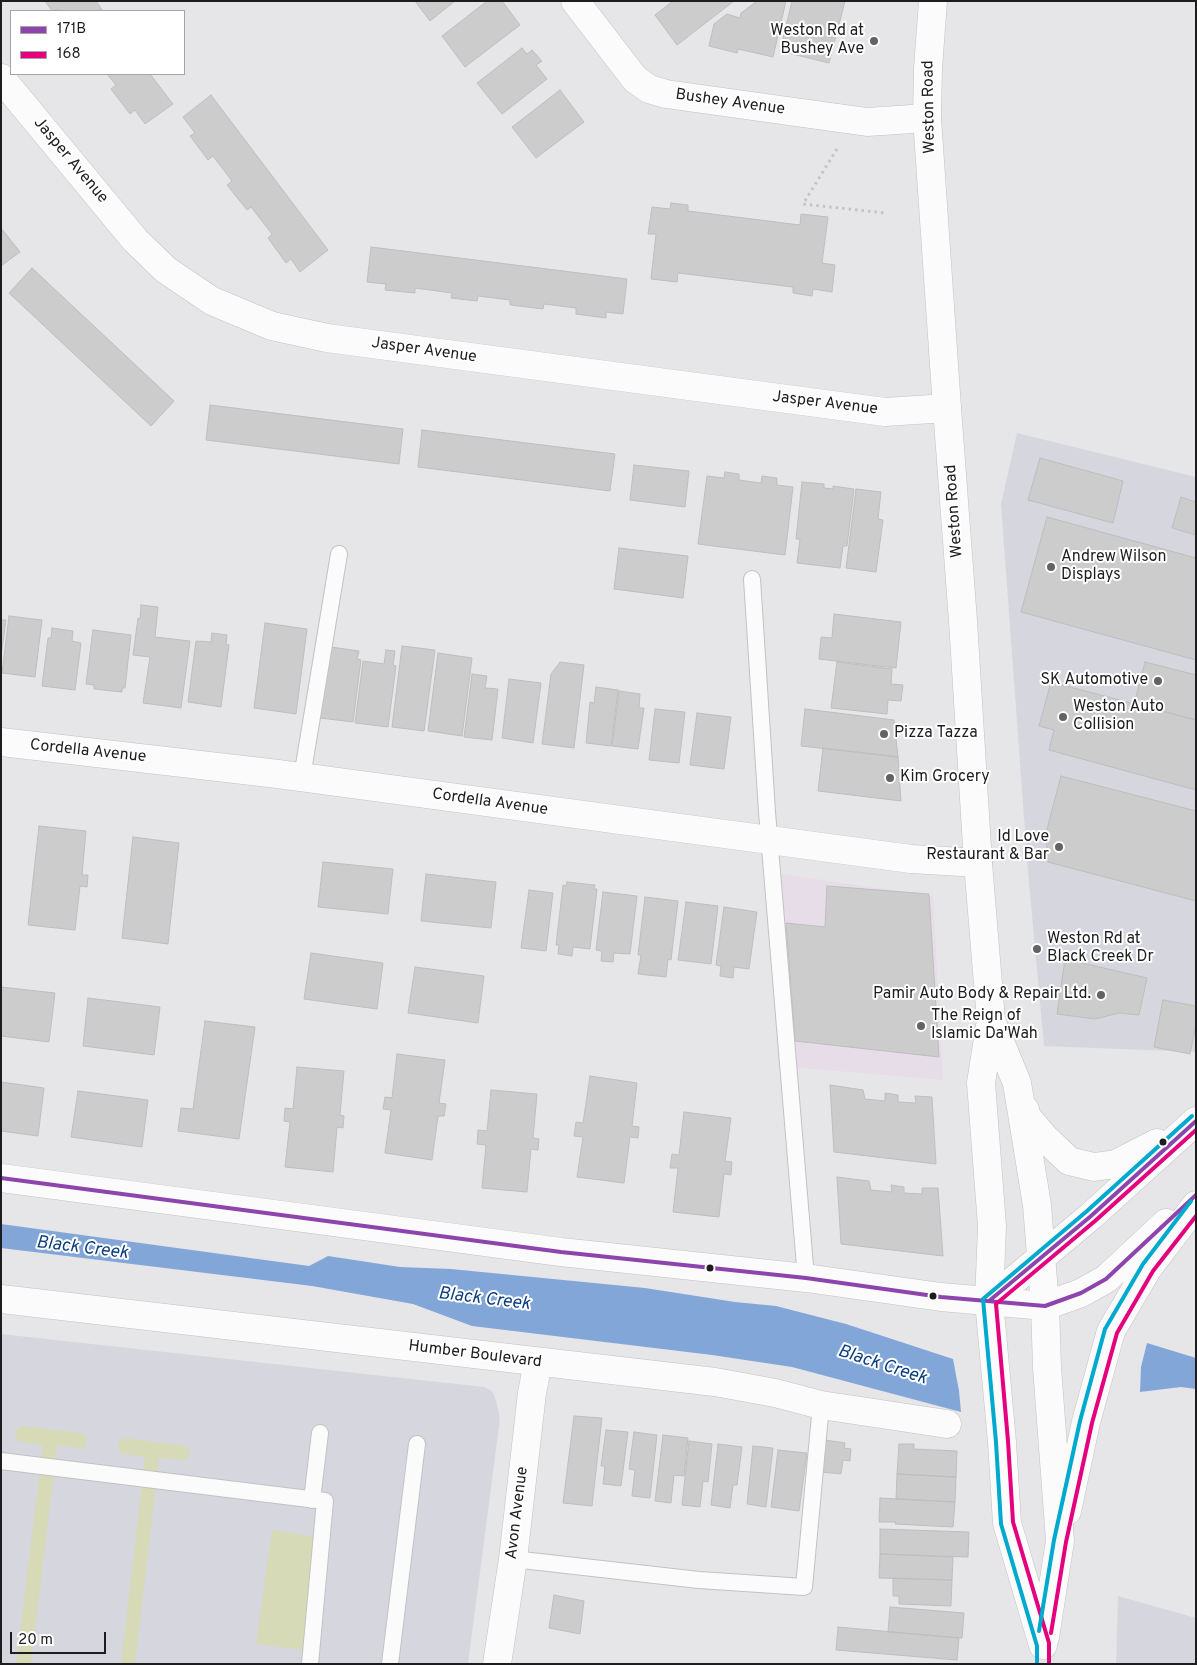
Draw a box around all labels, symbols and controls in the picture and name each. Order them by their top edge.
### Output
legend [10,10,185,75]
text: 171B [57,20,86,39]
place label: Weston Rd at Bushey Ave [770,22,864,60]
marker: Weston Rd at Bushey Ave [868,35,880,47]
text: 168 [57,45,81,64]
street label: Weston Road [920,60,940,154]
street label: Bushey Avenue [674,86,786,120]
street label: Jasper Avenue [29,114,111,208]
street label: Jasper Avenue [370,334,478,368]
street label: Jasper Avenue [771,388,879,420]
street label: Weston Road [942,464,968,558]
place label: Andrew Wilson Displays [1061,548,1166,586]
marker: Andrew Wilson Displays [1045,561,1057,573]
place label: SK Automotive [1040,671,1148,691]
marker: SK Automotive [1152,675,1164,687]
place label: Weston Auto Collision [1073,698,1164,736]
marker: Weston Auto Collision [1057,711,1069,723]
place label: Pizza Tazza [894,724,978,744]
marker: Pizza Tazza [878,728,890,740]
street label: Cordella Avenue [29,736,147,768]
place label: Kim Grocery [900,768,990,788]
marker: Kim Grocery [884,772,896,784]
street label: Cordella Avenue [431,785,549,821]
place label: Id Love Restaurant & Bar [926,828,1049,866]
marker: Id Love Restaurant & Bar [1053,841,1065,853]
place label: Weston Rd at Black Creek Dr [1047,930,1154,968]
marker: Weston Rd at Black Creek Dr [1031,943,1043,955]
place label: Pamir Auto Body & Repair Ltd. [873,985,1091,1005]
marker: Pamir Auto Body & Repair Ltd. [1095,989,1107,1001]
place label: The Reign of Islamic Da'Wah [931,1007,1038,1045]
marker: The Reign of Islamic Da'Wah [915,1020,927,1032]
unlabelled marker [1158,1137,1168,1147]
water label: Black Creek [35,1233,129,1265]
unlabelled marker [705,1263,715,1273]
water label: Black Creek [437,1284,531,1316]
unlabelled marker [928,1291,938,1301]
street label: Humber Boulevard [407,1337,543,1373]
water label: Black Creek [835,1341,929,1391]
street label: Avon Avenue [503,1466,533,1560]
scale bar [12,1622,109,1654]
text: 20 m [18,1631,53,1650]

